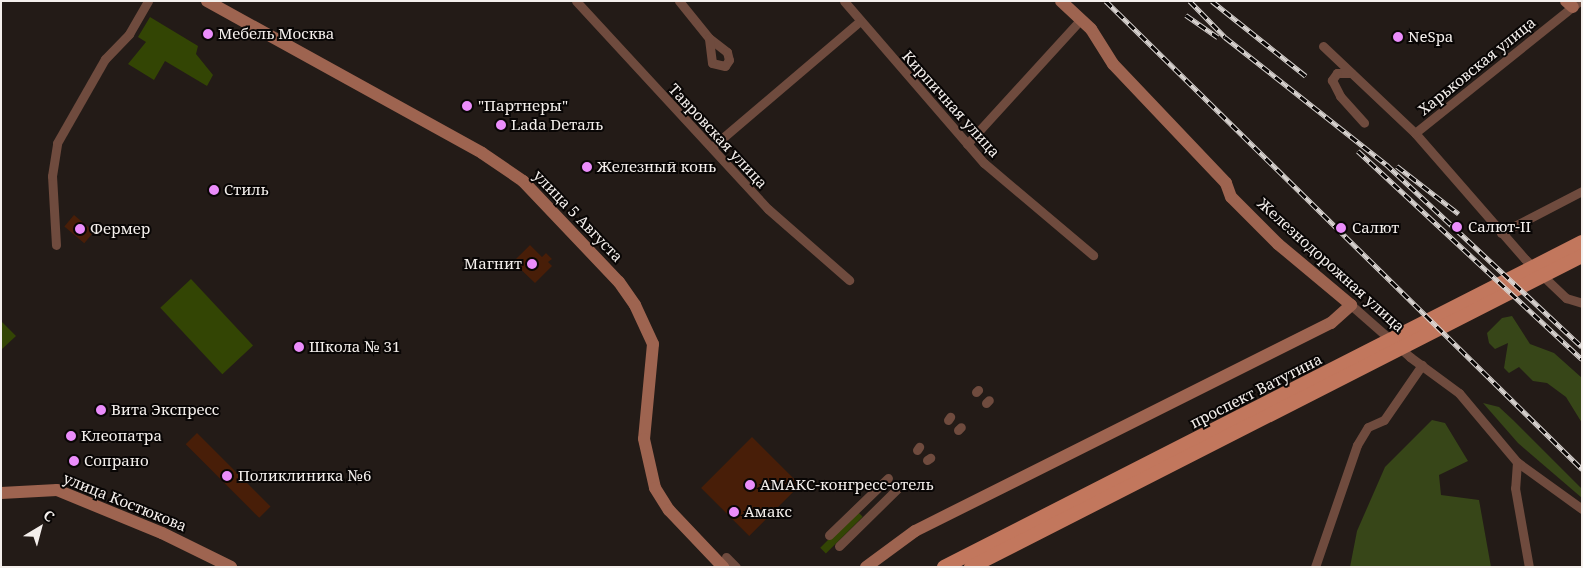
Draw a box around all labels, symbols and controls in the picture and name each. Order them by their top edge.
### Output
street label: Харьковская улица [1415,13,1539,119]
place label: Мебель Москва [218,25,334,43]
marker: Мебель Москва [202,28,214,40]
place label: NeSpa [1408,28,1453,46]
marker: NeSpa [1392,31,1404,43]
street label: Кирпичная улица [898,47,1004,161]
street label: Тавровская улица [665,80,771,192]
place label: "Партнеры" [478,97,568,115]
marker: "Партнеры" [460,99,474,113]
place label: Lada Dеталь [511,116,603,134]
marker: Lada Dеталь [495,119,507,131]
place label: Железный конь [597,158,716,176]
marker: Железный конь [581,161,593,173]
street label: улица 5 Августа [530,166,626,266]
place label: Стиль [224,181,269,199]
marker: Стиль [208,184,220,196]
street label: Железнодорожная улица [1254,194,1408,336]
place label: Салют-II [1468,218,1531,236]
place label: Салют [1352,219,1399,237]
place label: Фермер [90,220,150,238]
marker: Салют-II [1450,220,1464,234]
marker: Салют [1334,221,1348,235]
marker: Фермер [74,223,86,235]
place label: Магнит [464,255,522,273]
marker: Магнит [526,258,538,270]
place label: Школа № 31 [309,338,400,356]
marker: Школа № 31 [293,341,305,353]
street label: проспект Ватутина [1187,350,1325,432]
place label: Вита Экспресс [111,401,219,419]
marker: Вита Экспресс [95,404,107,416]
place label: Клеопатра [81,427,162,445]
marker: Клеопатра [65,430,77,442]
place label: Сопрано [84,452,149,470]
marker: Сопрано [68,455,80,467]
place label: Поликлиника №6 [238,467,371,485]
street label: улица Костюкова [61,469,189,535]
marker: Поликлиника №6 [220,469,234,483]
place label: АМАКС-конгресс-отель [760,476,933,494]
marker: АМАКС-конгресс-отель [744,479,756,491]
north arrow [15,503,65,553]
place label: Амакс [744,503,792,521]
text: С [40,505,59,526]
marker: Амакс [728,506,740,518]

